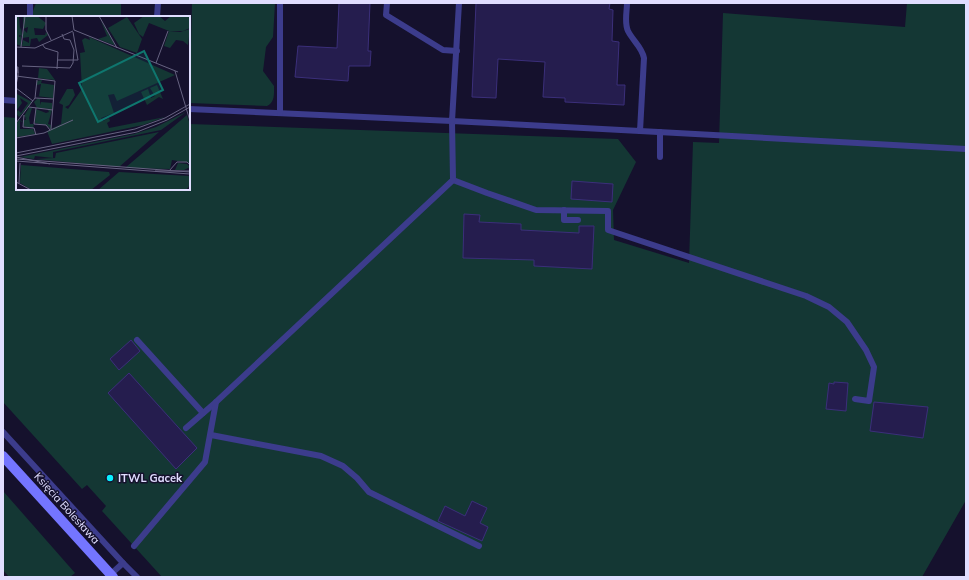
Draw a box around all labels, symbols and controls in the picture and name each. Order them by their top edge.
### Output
inset map [16,16,190,190]
street label: Księcia Bolesława [31,469,103,547]
place label: ITWL Gacek [118,471,183,485]
marker: ITWL Gacek [105,473,115,483]

